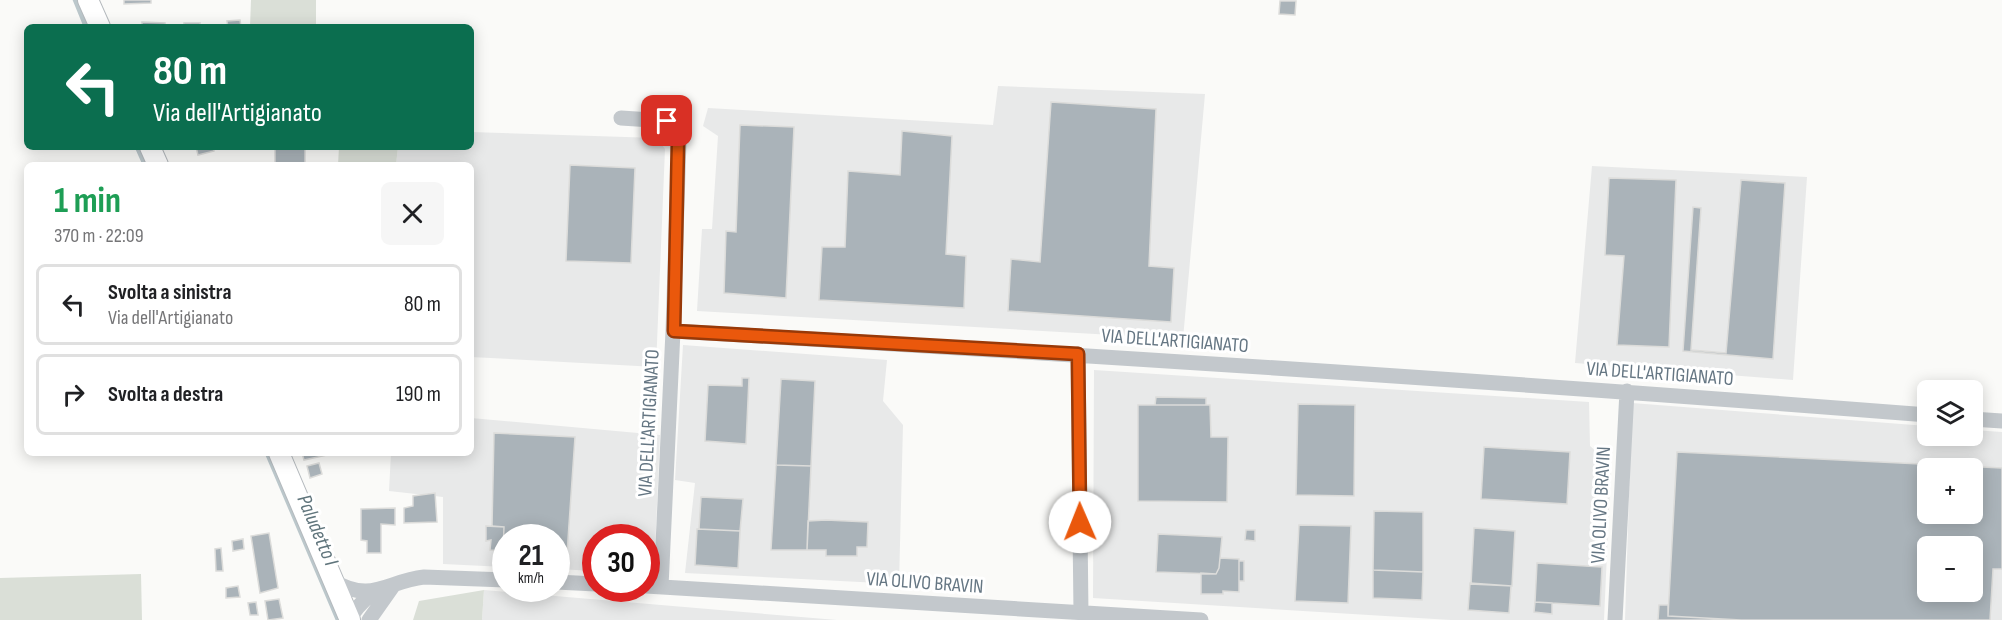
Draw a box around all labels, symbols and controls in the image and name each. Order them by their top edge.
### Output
text: 80 m [153,46,227,97]
icon: left [54,48,132,126]
pin [641,95,692,146]
text: Via dell'Artigianato [153,97,322,129]
icon: arrive [650,104,683,137]
text: 1 min [54,180,121,223]
button: close [381,182,444,245]
text: 370 m · 22:09 [54,224,144,248]
text: Svolta a sinistra [108,279,231,306]
icon: left [57,288,90,321]
text: 80 m [404,291,441,318]
text: Via dell'Artigianato [108,306,233,330]
street label: VIA DELL'ARTIGIANATO [1100,324,1249,358]
street label: VIA DELL'ARTIGIANATO [633,349,665,497]
street label: VIA DELL'ARTIGIANATO [1585,357,1734,391]
icon: right [57,378,90,411]
map controls [1917,380,1983,602]
button: layers [1917,380,1983,446]
text: Svolta a destra [108,381,223,408]
text: 190 m [396,381,441,408]
street label: VIA OLIVO BRAVIN [1586,446,1616,564]
button: + [1917,458,1983,524]
position arrow [1048,490,1112,554]
water label: Paludetto I [291,491,344,570]
speed limit sign: 30 [582,524,660,602]
button: − [1917,536,1983,602]
text: 21 [519,538,543,574]
street label: VIA OLIVO BRAVIN [866,567,984,599]
text: km/h [518,569,544,588]

